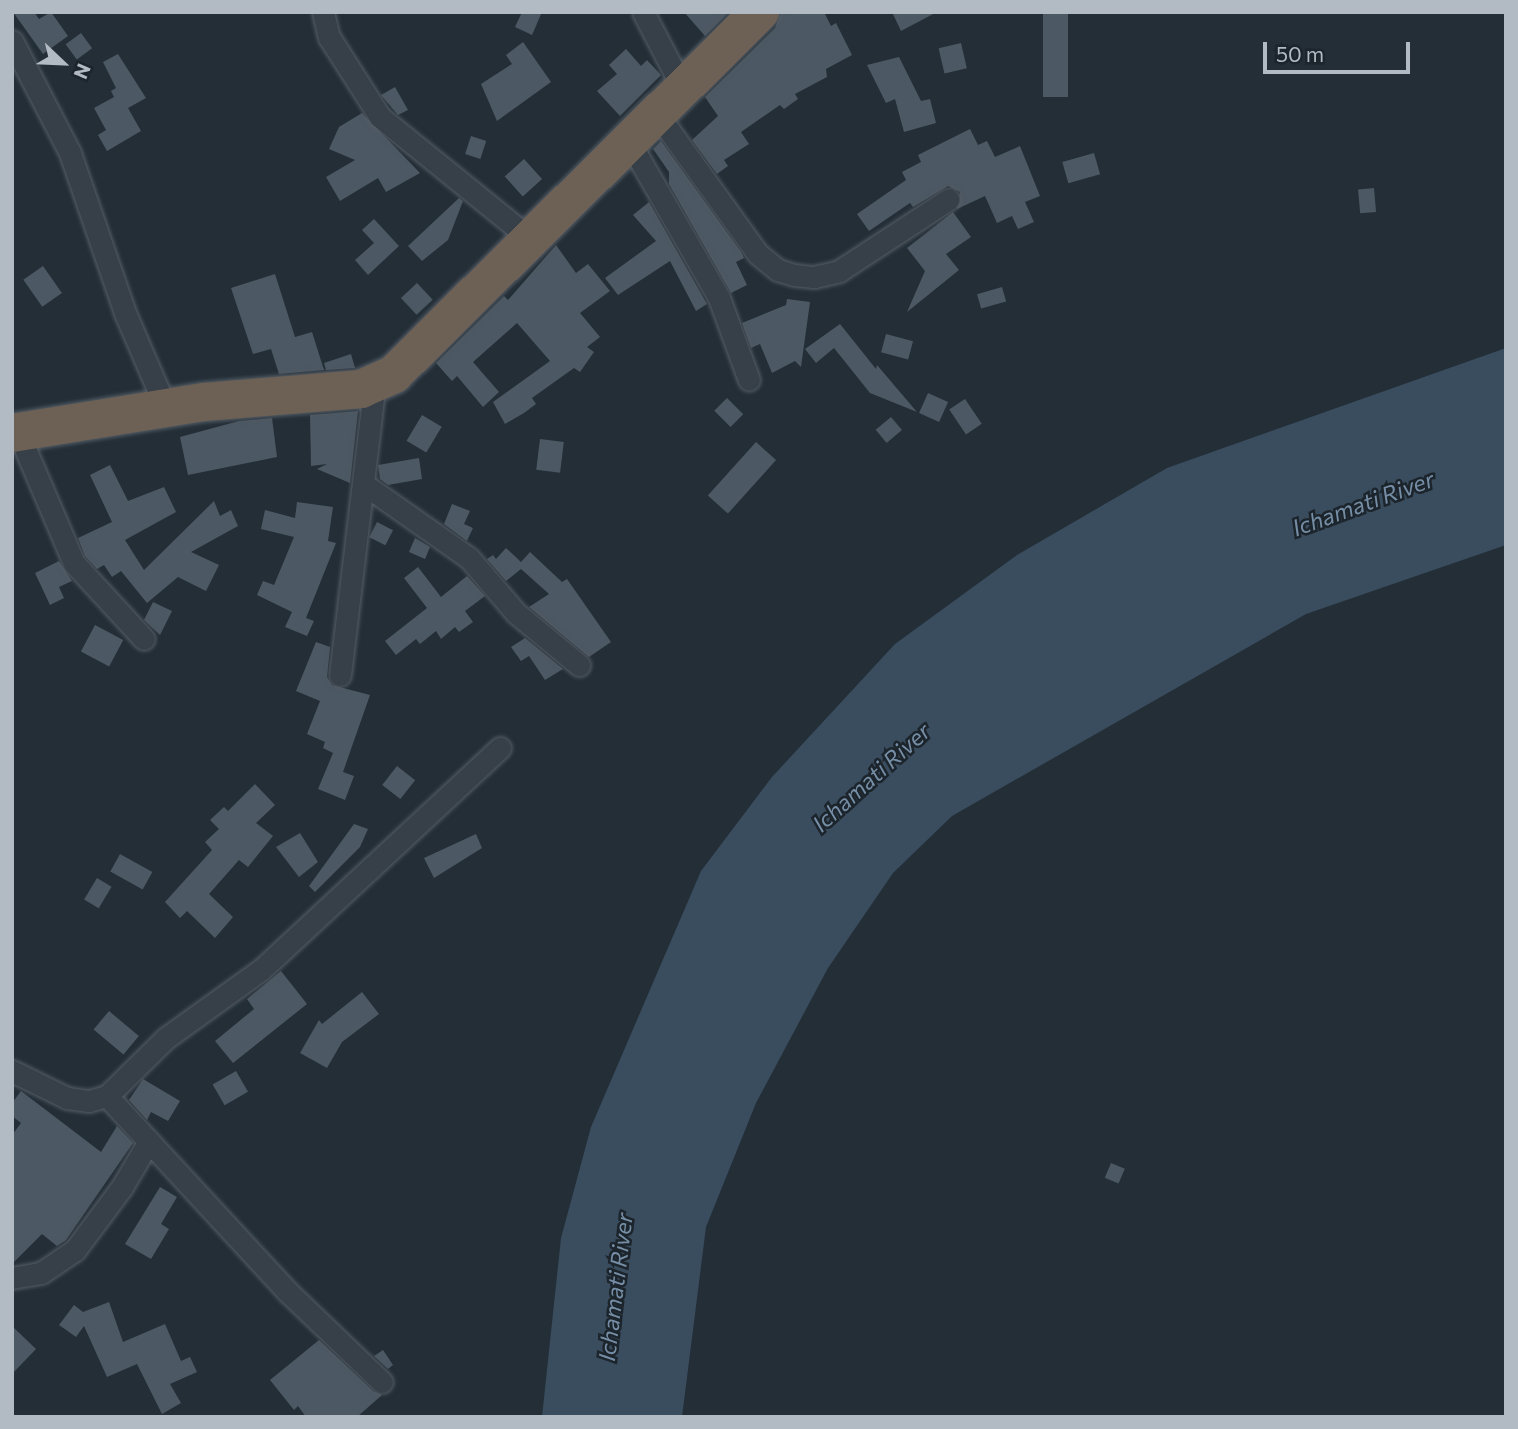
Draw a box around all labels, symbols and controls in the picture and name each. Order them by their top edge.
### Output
north arrow [28,28,98,98]
scale bar [1266,28,1413,72]
text: 50 m [1276,41,1324,66]
text: N [69,60,96,82]
water label: Ichamati River [1288,465,1438,541]
water label: Ichamati River [806,717,936,837]
water label: Ichamati River [592,1211,638,1363]

